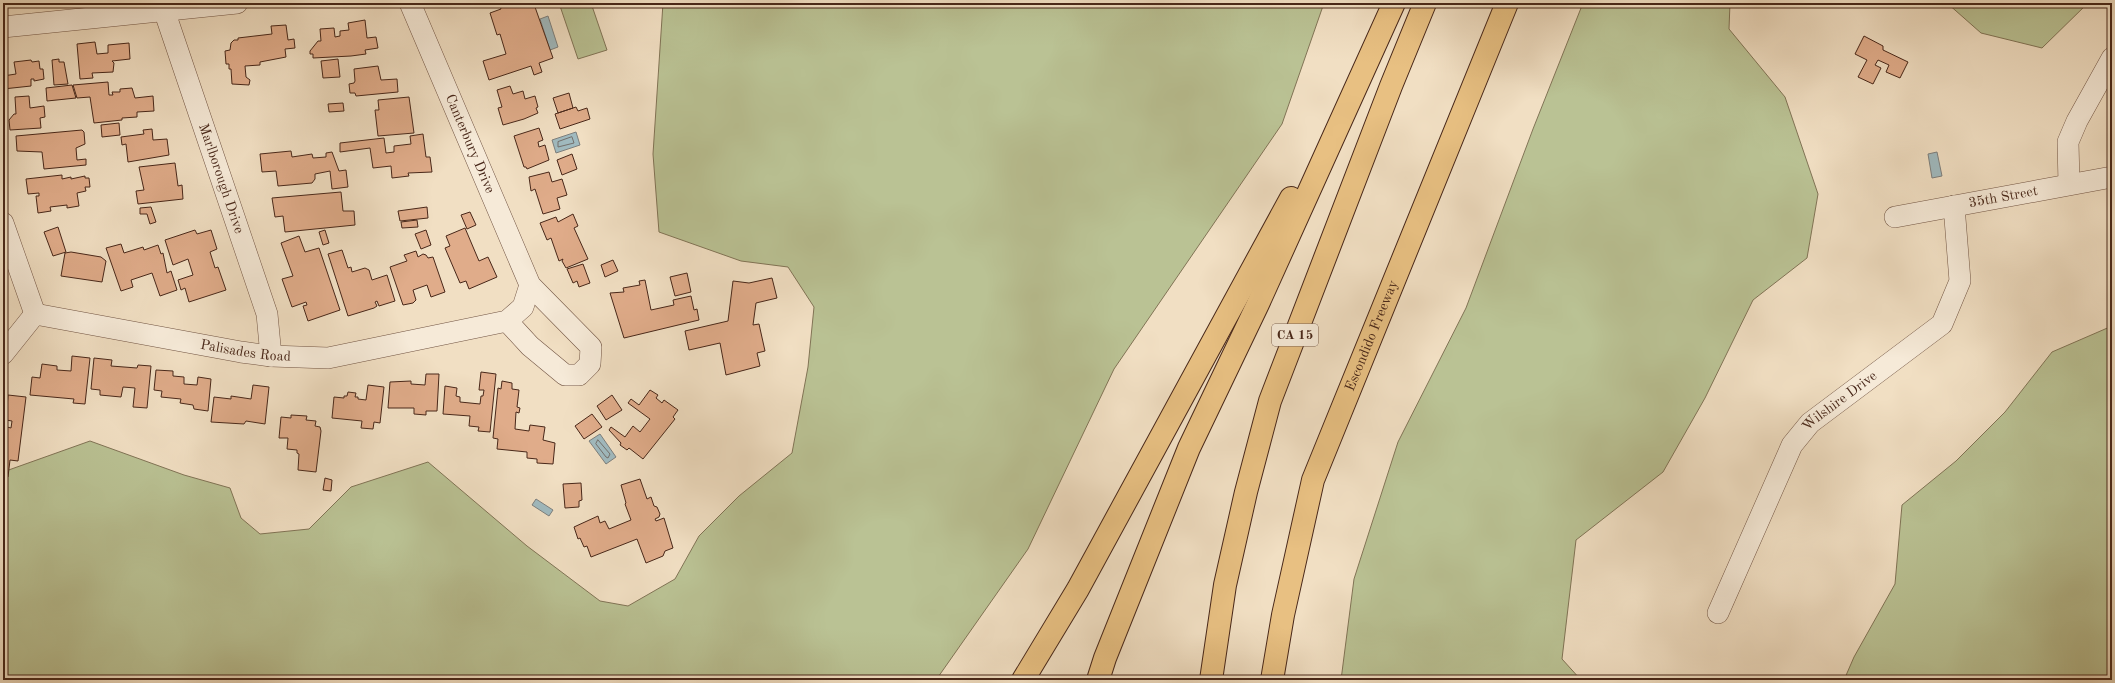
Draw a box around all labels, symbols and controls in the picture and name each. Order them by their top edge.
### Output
street label: Canterbury Drive [443,92,497,195]
street label: Marlborough Drive [196,122,246,235]
street label: 35th Street [1968,184,2039,210]
street label: Escondido Freeway [1343,278,1401,393]
road number: CA 15 [1272,324,1318,346]
street label: Palisades Road [199,338,291,364]
street label: Wilshire Drive [1800,368,1879,433]

